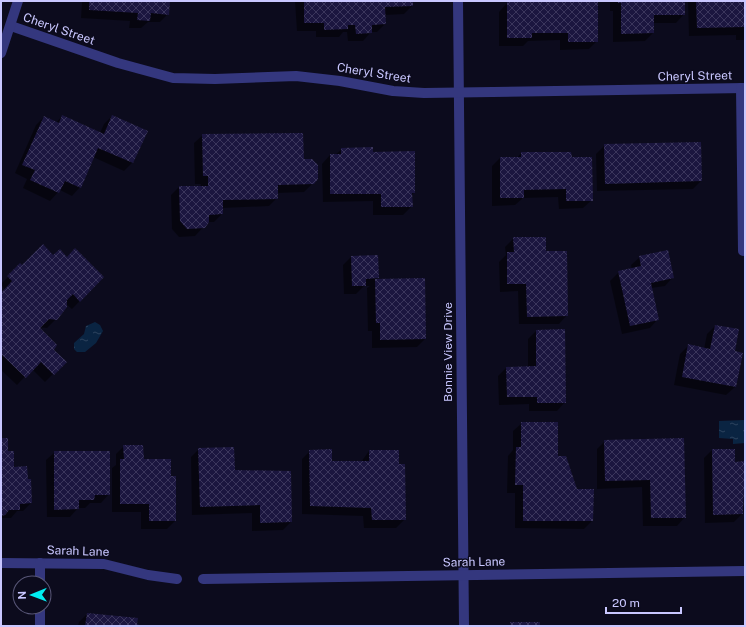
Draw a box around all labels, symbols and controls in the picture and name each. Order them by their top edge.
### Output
street label: Cheryl Street [21,10,97,48]
street label: Cheryl Street [336,60,412,86]
street label: Cheryl Street [657,68,733,84]
street label: Bonnie View Drive [441,302,455,402]
street label: Sarah Lane [46,543,110,559]
street label: Sarah Lane [443,554,506,570]
north arrow [12,575,52,615]
scale bar [606,589,681,615]
text: N [16,591,28,600]
text: 20 m [612,596,640,610]

